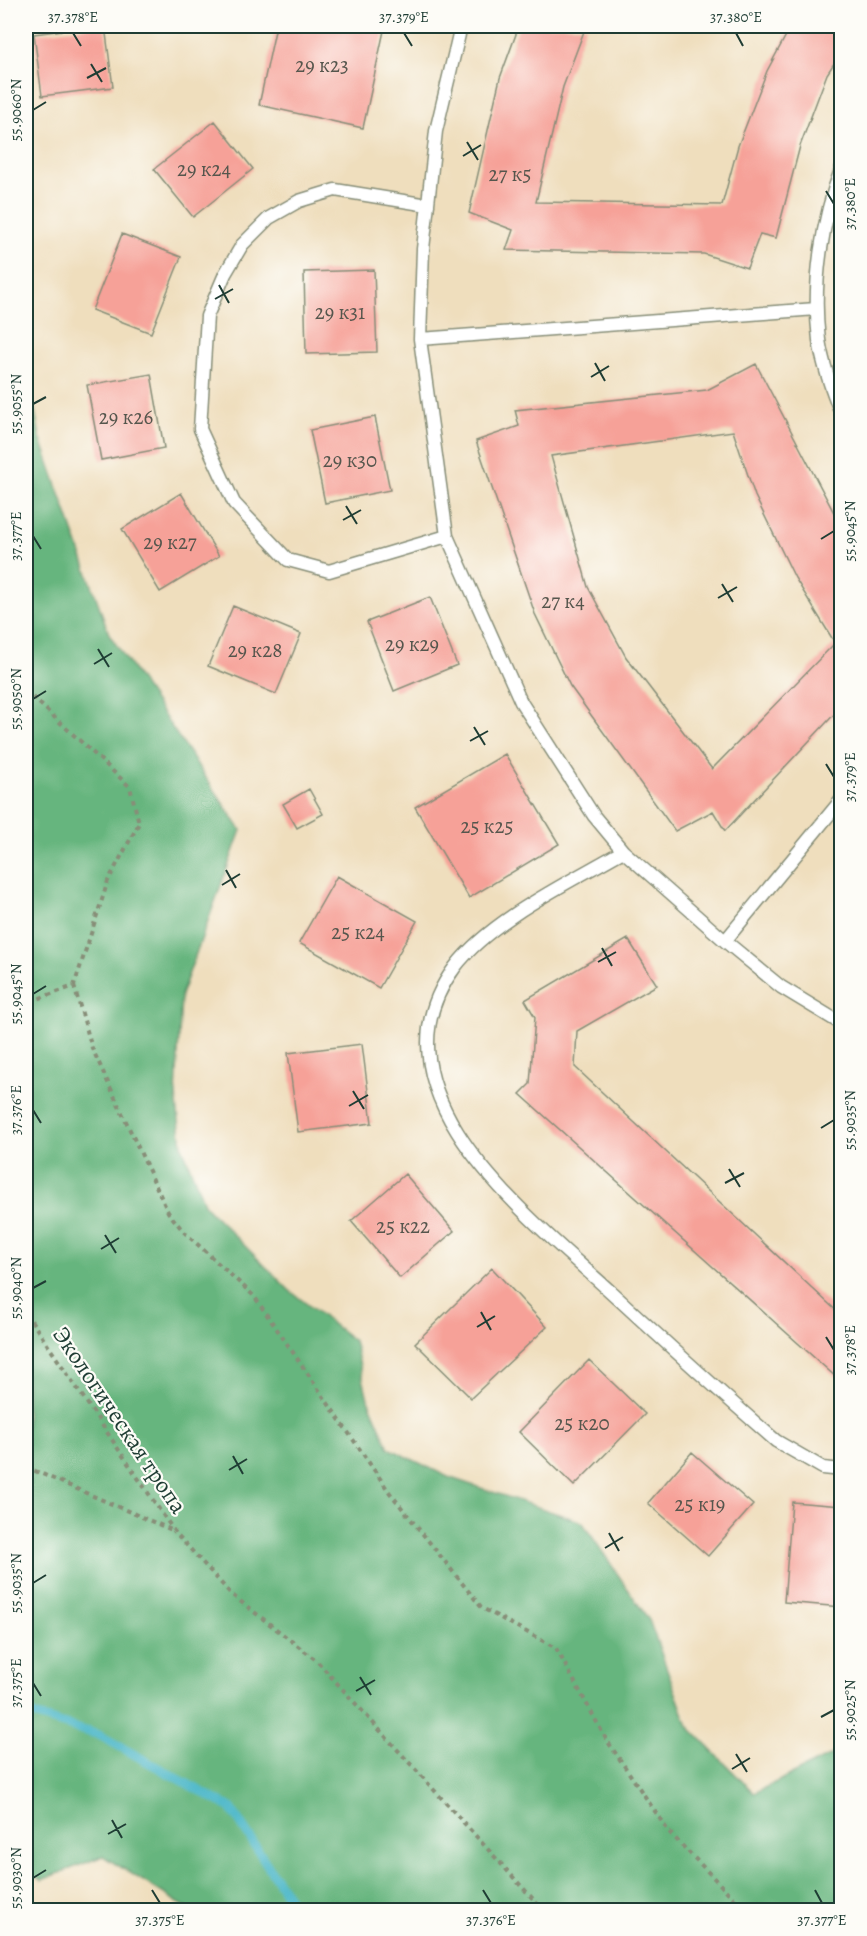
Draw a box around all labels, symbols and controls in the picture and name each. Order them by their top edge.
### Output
text: 37.378°E [48,7,98,27]
text: 37.379°E [379,7,429,27]
text: 37.380°E [710,7,762,27]
house number: 29 к23 [295,51,349,79]
text: 55.9060°N [6,79,26,141]
house number: 29 к24 [177,155,231,183]
house number: 27 к5 [489,160,531,188]
text: 37.380°E [840,178,860,230]
house number: 29 к31 [315,298,365,326]
text: 55.9055°N [6,374,26,434]
house number: 29 к26 [99,403,153,431]
house number: 29 к30 [323,446,377,474]
text: 55.9045°N [840,500,860,561]
text: 37.377°E [6,511,26,561]
house number: 29 к27 [143,528,197,556]
house number: 27 к4 [541,587,585,615]
house number: 29 к29 [385,630,439,658]
house number: 29 к28 [228,636,282,664]
text: 55.9050°N [6,668,26,730]
text: 37.379°E [840,752,860,802]
house number: 25 к25 [460,812,514,840]
house number: 25 к24 [331,918,385,946]
text: 55.9045°N [6,963,26,1024]
text: 37.376°E [6,1085,26,1135]
text: 55.9035°N [840,1090,860,1150]
house number: 25 к22 [376,1212,430,1240]
text: 55.9040°N [6,1257,26,1319]
street label: Экологическая тропа [45,1320,195,1520]
text: 37.378°E [840,1325,860,1375]
house number: 25 к20 [554,1409,610,1437]
house number: 25 к19 [675,1490,725,1518]
text: 55.9035°N [6,1553,26,1613]
text: 37.375°E [6,1658,26,1708]
text: 55.9025°N [840,1679,860,1741]
text: 55.9030°N [6,1847,26,1909]
text: 37.375°E [135,1910,185,1930]
text: 37.376°E [466,1910,516,1930]
text: 37.377°E [797,1910,847,1930]

